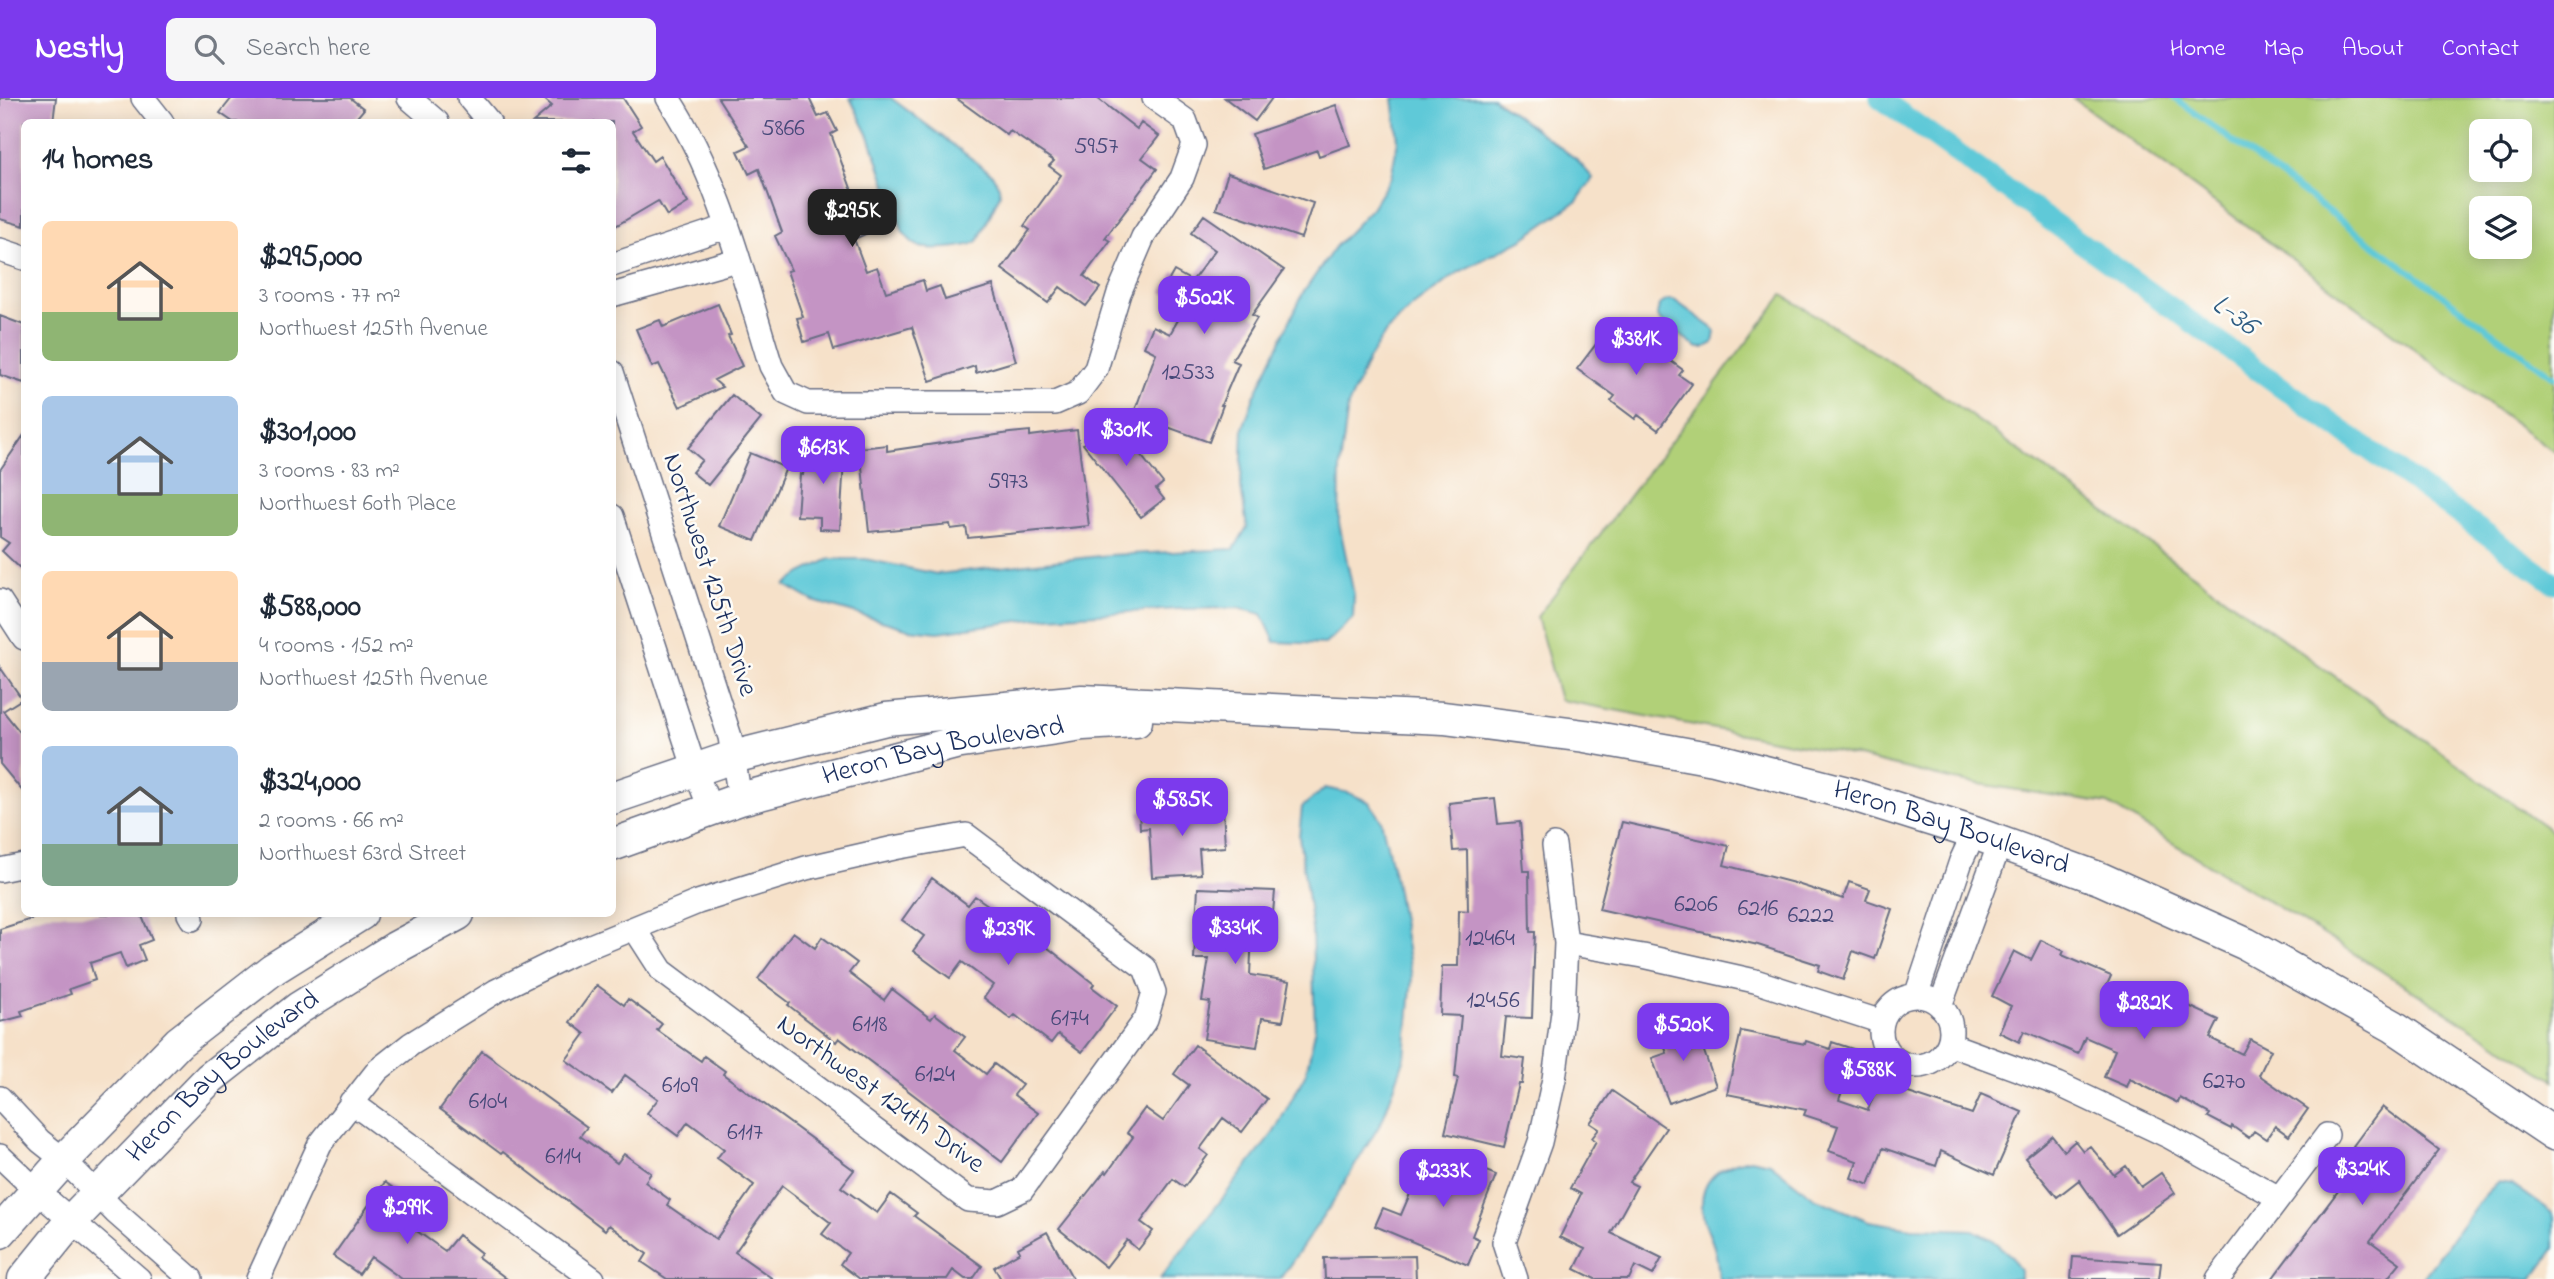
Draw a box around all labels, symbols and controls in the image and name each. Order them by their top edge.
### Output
search box [166,18,656,81]
text: Nestly [35,25,124,73]
icon: search [190,30,228,68]
text: Search here [246,30,370,68]
text: Home [2170,32,2226,67]
text: Map [2264,32,2304,67]
text: About [2342,32,2404,67]
text: Contact [2442,32,2519,67]
house number: 5866 [761,112,805,147]
map controls [2469,119,2532,259]
button: locate [2469,119,2532,182]
house number: 5957 [1074,130,1118,165]
text: 14 homes [42,139,153,183]
icon: filters [557,142,595,180]
pin: $295K [803,190,901,249]
text: $295K [824,195,880,228]
button: layers [2469,196,2532,259]
text: $295,000 [259,236,362,280]
icon: home [98,249,182,333]
pin: $502K [1155,276,1253,336]
text: 3 rooms · 77 m² [259,280,401,313]
text: $502K [1174,282,1234,315]
water label: L-36 [2202,284,2269,350]
text: Northwest 125th Avenue [259,313,488,346]
pin: $381K [1587,317,1685,377]
text: $381K [1611,323,1661,356]
house number: 12533 [1161,356,1215,391]
pin: $301K [1077,408,1175,468]
text: $301,000 [259,411,356,455]
text: $301K [1100,414,1152,447]
icon: home [98,424,182,508]
pin: $613K [774,426,872,486]
text: $613K [797,432,849,465]
street label: Northwest 125th Drive [650,448,768,702]
text: 3 rooms · 83 m² [259,455,400,488]
house number: 5973 [988,465,1028,500]
text: Northwest 60th Place [259,488,456,521]
text: $588,000 [259,586,361,630]
icon: home [98,599,182,683]
text: 4 rooms · 152 m² [259,630,414,663]
text: Northwest 125th Avenue [259,663,488,696]
street label: Heron Bay Boulevard [818,707,1067,797]
text: $324,000 [259,761,361,805]
street label: Heron Bay Boulevard [1829,770,2075,886]
icon: home [98,774,182,858]
pin: $585K [1133,778,1231,838]
text: $585K [1152,784,1212,817]
text: 2 rooms · 66 m² [259,805,404,838]
text: Northwest 63rd Street [259,838,466,871]
house number: 6206 [1674,888,1718,923]
house number: 6216 [1738,892,1779,927]
house number: 6222 [1788,899,1834,934]
pin: $334K [1186,906,1284,966]
pin: $239K [959,908,1057,967]
text: $334K [1208,912,1262,945]
text: $239K [982,913,1034,946]
house number: 12464 [1465,922,1515,957]
street label: Heron Bay Boulevard [117,979,328,1173]
pin: $282K [2095,982,2193,1041]
house number: 12456 [1466,984,1520,1019]
text: $282K [2116,987,2172,1020]
house number: 6174 [1051,1002,1089,1037]
pin: $520K [1634,1004,1732,1063]
street label: Northwest 124th Drive [767,1005,993,1185]
house number: 6118 [853,1008,887,1043]
text: $520K [1653,1009,1713,1042]
pin: $588K [1819,1048,1917,1108]
text: $588K [1840,1054,1896,1087]
house number: 6124 [915,1058,955,1093]
house number: 6270 [2203,1065,2245,1100]
house number: 6109 [662,1069,699,1104]
house number: 6104 [469,1085,507,1120]
house number: 6117 [727,1116,763,1151]
house number: 6114 [545,1140,581,1175]
pin: $324K [2313,1148,2411,1207]
pin: $233K [1394,1150,1492,1209]
text: $324K [2334,1153,2390,1186]
text: $233K [1415,1155,1471,1188]
pin: $299K [358,1186,456,1246]
text: $299K [382,1192,432,1225]

